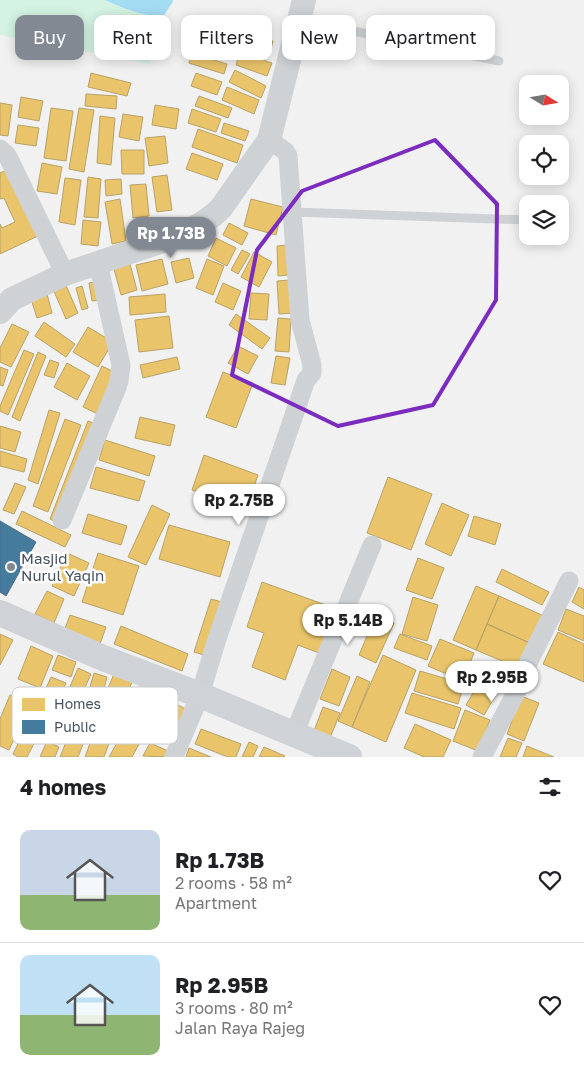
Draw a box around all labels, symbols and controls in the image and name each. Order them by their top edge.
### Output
chip: Buy [15,15,84,60]
chip: Rent [94,15,171,60]
chip: Filters [181,15,272,60]
chip: New [282,15,356,60]
chip: Apartment [366,15,495,60]
north arrow [519,75,569,125]
map controls [519,75,569,245]
button: locate [519,135,569,185]
button: layers [519,195,569,245]
pin: Rp 1.73B [119,216,223,259]
text: Rp 1.73B [137,223,205,243]
pin: Rp 2.75B [187,484,291,526]
text: Rp 2.75B [204,490,274,510]
place label: Masjid Nurul Yaqin [21,549,104,584]
marker: Masjid Nurul Yaqin [5,561,17,573]
pin: Rp 5.14B [296,604,400,646]
text: Rp 5.14B [313,610,383,630]
pin: Rp 2.95B [440,660,544,703]
text: Rp 2.95B [456,667,528,687]
legend [12,687,178,744]
text: Homes [54,695,101,712]
text: Public [54,718,96,735]
icon: filters [536,773,564,801]
text: 4 homes [20,774,106,800]
text: Rp 1.73B [175,847,264,873]
icon: home [60,850,120,910]
icon: heart [536,866,564,894]
text: 2 rooms · 58 m² [175,873,292,893]
text: Apartment [175,893,257,913]
text: Rp 2.95B [175,972,268,998]
icon: home [60,975,120,1035]
icon: heart [536,991,564,1019]
text: 3 rooms · 80 m² [175,998,293,1018]
text: Jalan Raya Rajeg [175,1018,305,1038]

